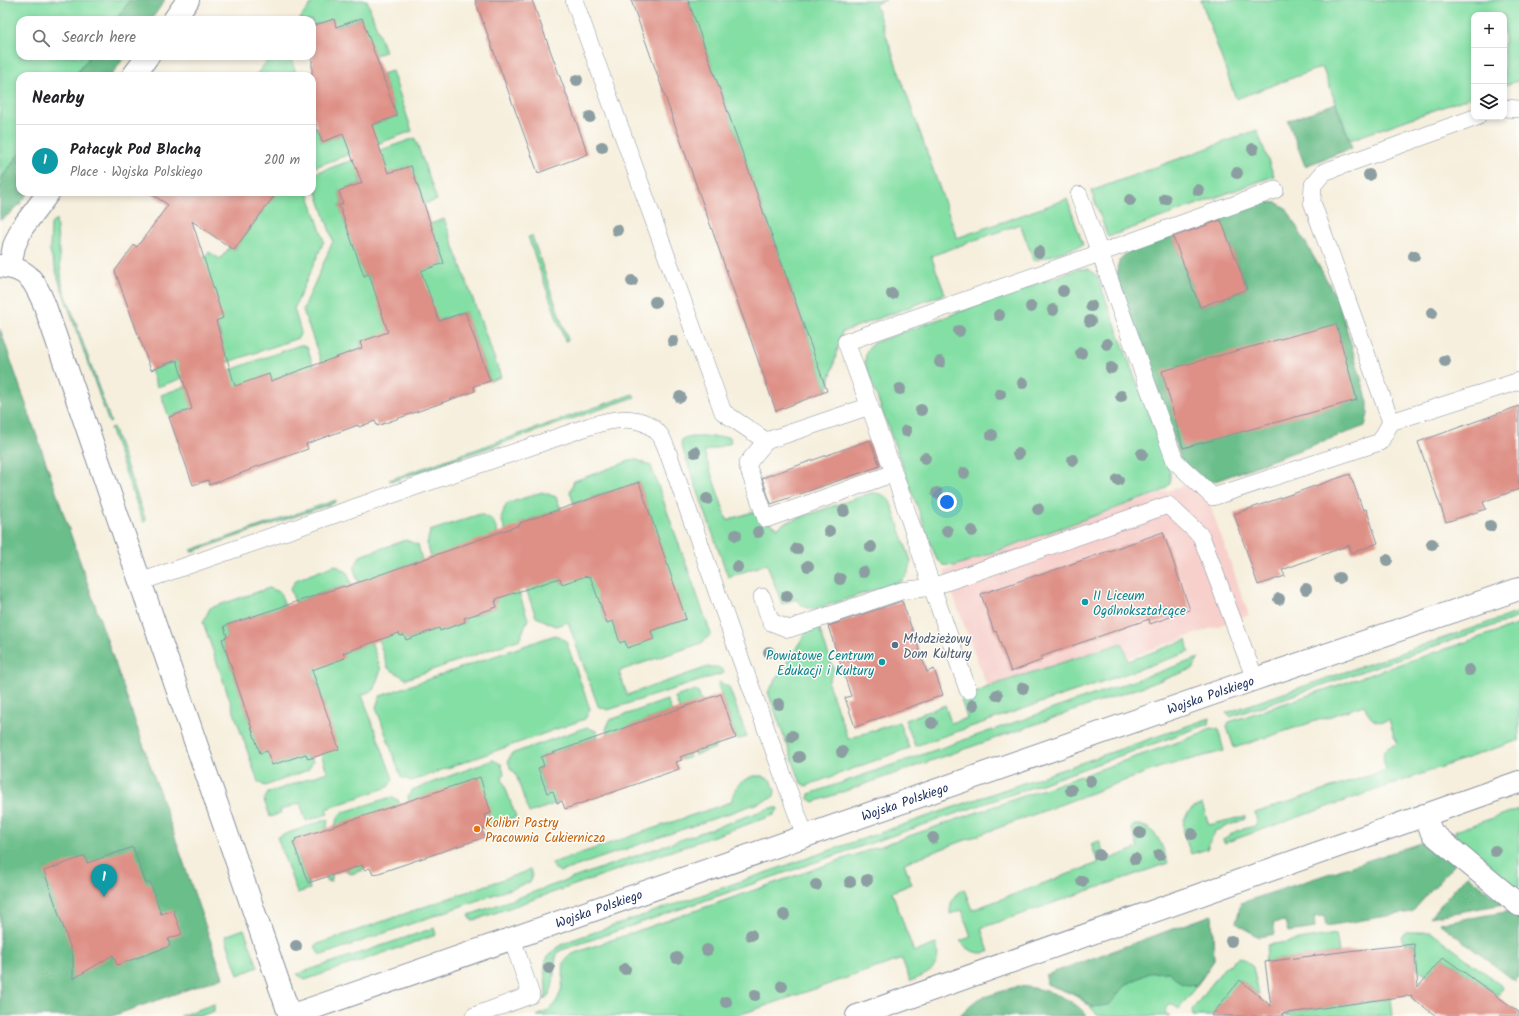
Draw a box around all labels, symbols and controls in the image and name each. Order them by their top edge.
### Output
map controls [1471,12,1507,120]
button: + [1471,12,1507,48]
search box [16,16,316,60]
text: Search here [62,26,136,50]
icon: search [30,27,52,49]
button: − [1471,48,1507,84]
button: layers [1471,84,1507,120]
text: Nearby [32,85,84,112]
text: Pałacyk Pod Blachą [70,138,201,162]
text: 1 [43,150,47,171]
text: 200 m [264,150,300,171]
text: Place · Wojska Polskiego [70,162,203,183]
your location [937,492,957,512]
place label: II Liceum Ogólnokształcące [1093,586,1186,622]
marker: II Liceum Ogólnokształcące [1080,597,1090,607]
place label: Młodzieżowy Dom Kultury [903,629,973,665]
marker: Młodzieżowy Dom Kultury [890,640,900,650]
place label: Powiatowe Centrum Edukacji i Kultury [766,646,875,682]
marker: Powiatowe Centrum Edukacji i Kultury [877,657,887,667]
street label: Wojska Polskiego [1164,671,1258,721]
street label: Wojska Polskiego [859,778,952,828]
place label: Kolibri Pastry Pracownia Cukiernicza [485,813,605,849]
marker: Kolibri Pastry Pracownia Cukiernicza [472,824,482,834]
pin: 1 [91,864,117,897]
street label: Wojska Polskiego [553,885,646,935]

